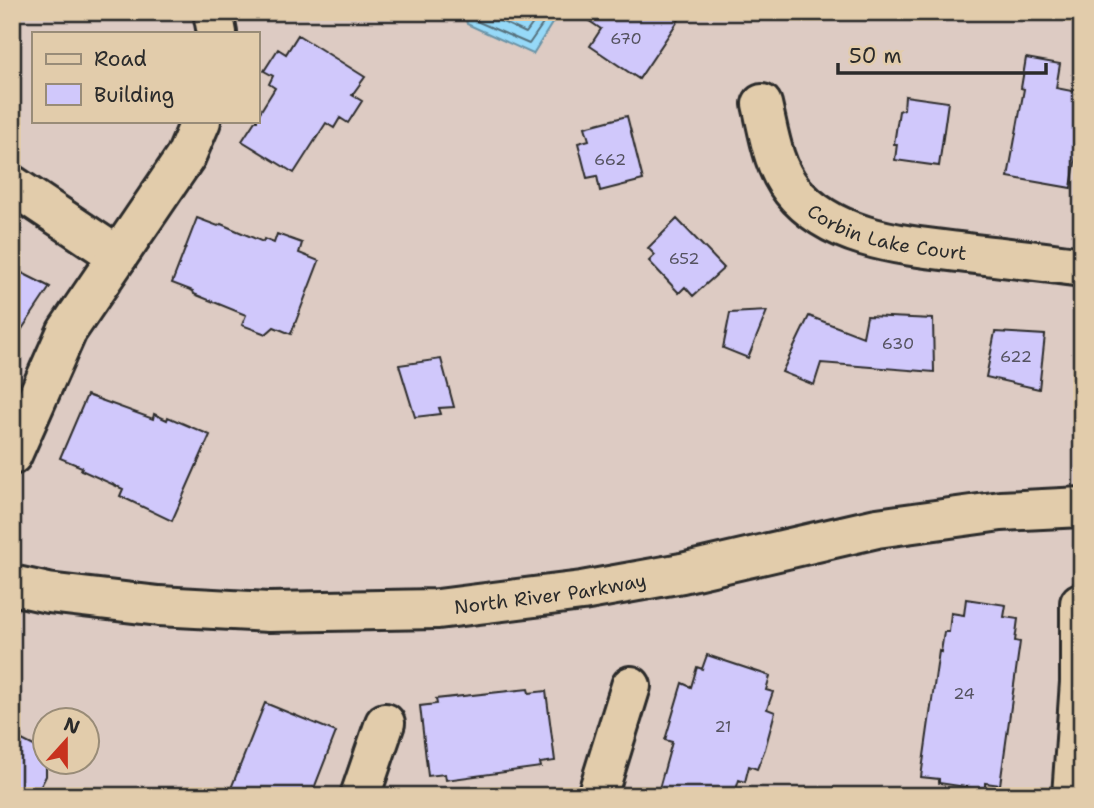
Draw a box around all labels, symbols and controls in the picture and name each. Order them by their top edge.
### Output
house number: 670 [610,28,642,49]
legend [32,32,259,122]
scale bar [838,32,1047,76]
text: 50 m [849,42,902,70]
text: Road [94,45,147,73]
text: Building [94,81,174,109]
house number: 662 [594,149,626,170]
street label: Corbin Lake Court [802,198,968,265]
house number: 652 [669,248,699,269]
house number: 630 [882,333,914,354]
house number: 622 [1000,346,1032,367]
street label: North River Parkway [453,567,648,619]
house number: 24 [953,683,975,704]
north arrow [32,706,102,776]
text: N [60,711,83,740]
house number: 21 [714,716,732,737]

